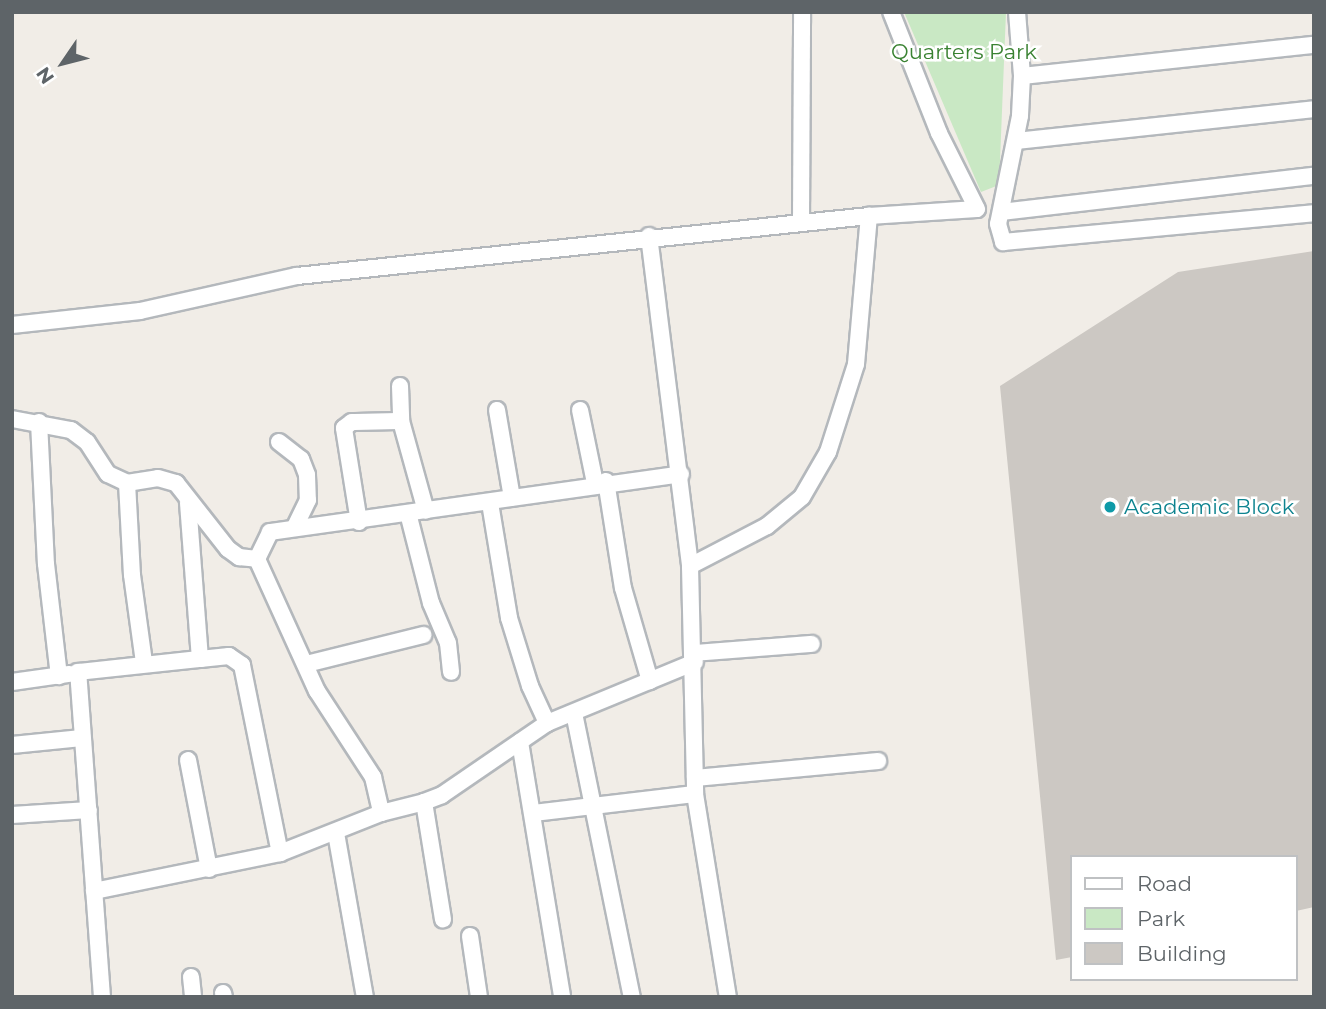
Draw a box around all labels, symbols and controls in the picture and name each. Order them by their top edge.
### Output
north arrow [28,28,98,98]
park label: Quarters Park [891,39,1037,65]
text: N [32,62,59,88]
place label: Academic Block [1124,494,1294,520]
marker: Academic Block [1102,499,1118,515]
legend [1070,855,1298,981]
text: Road [1137,871,1192,896]
text: Park [1137,906,1185,931]
text: Building [1137,941,1227,966]

